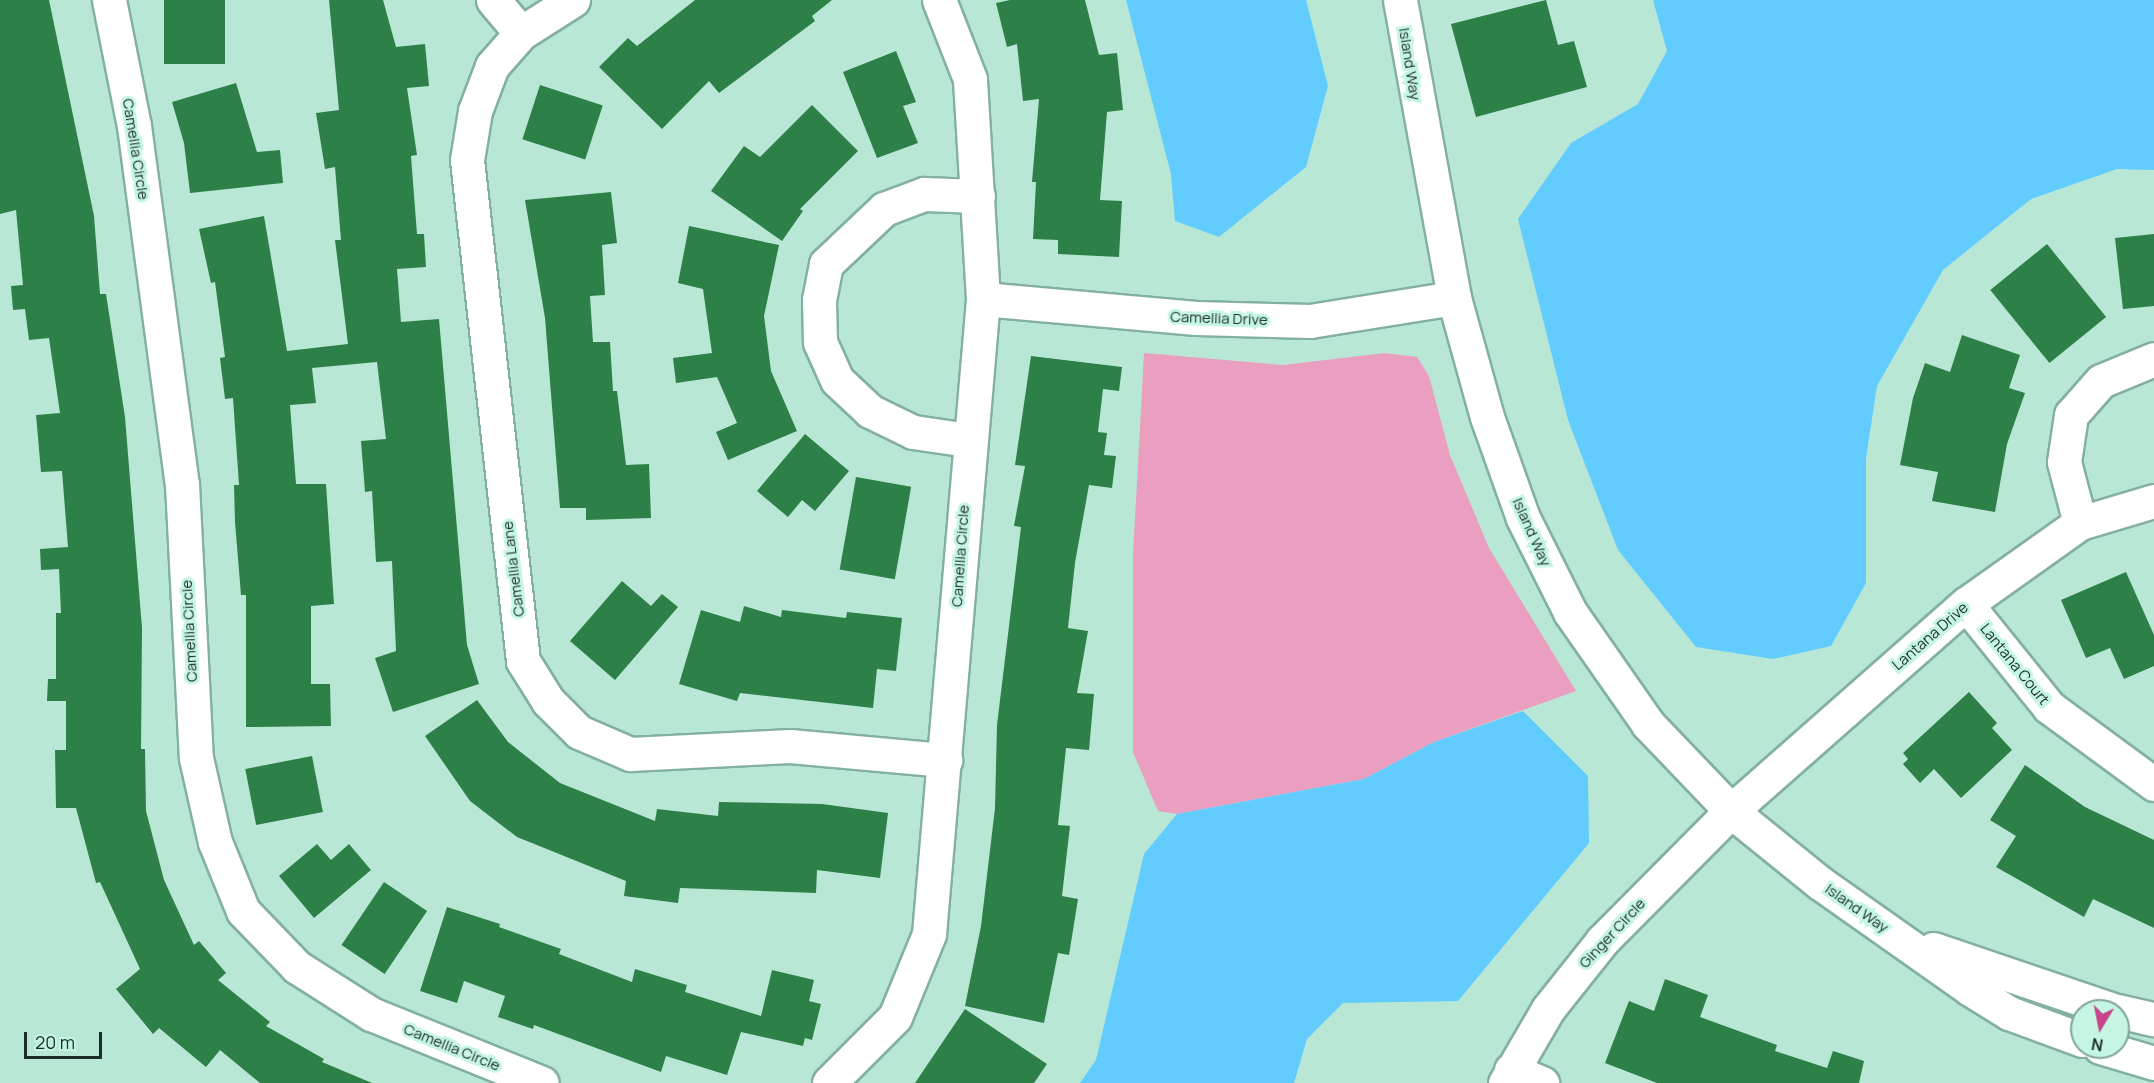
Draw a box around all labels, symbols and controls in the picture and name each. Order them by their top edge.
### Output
street label: Island Way [1395,26,1425,102]
street label: Camellia Circle [119,97,153,201]
street label: Camellia Drive [1170,307,1268,329]
street label: Island Way [1509,495,1555,569]
street label: Camellia Circle [947,504,973,608]
street label: Camellia Lane [498,520,528,618]
street label: Camellia Circle [177,580,201,682]
street label: Lantana Drive [1888,598,1972,674]
street label: Lantana Court [1977,620,2053,708]
street label: Island Way [1822,880,1892,936]
street label: Ginger Circle [1575,894,1649,972]
north arrow [2070,999,2130,1059]
scale bar [27,1020,105,1058]
street label: Camellia Circle [401,1020,503,1074]
text: 20 m [35,1030,75,1054]
text: N [2090,1033,2105,1057]

